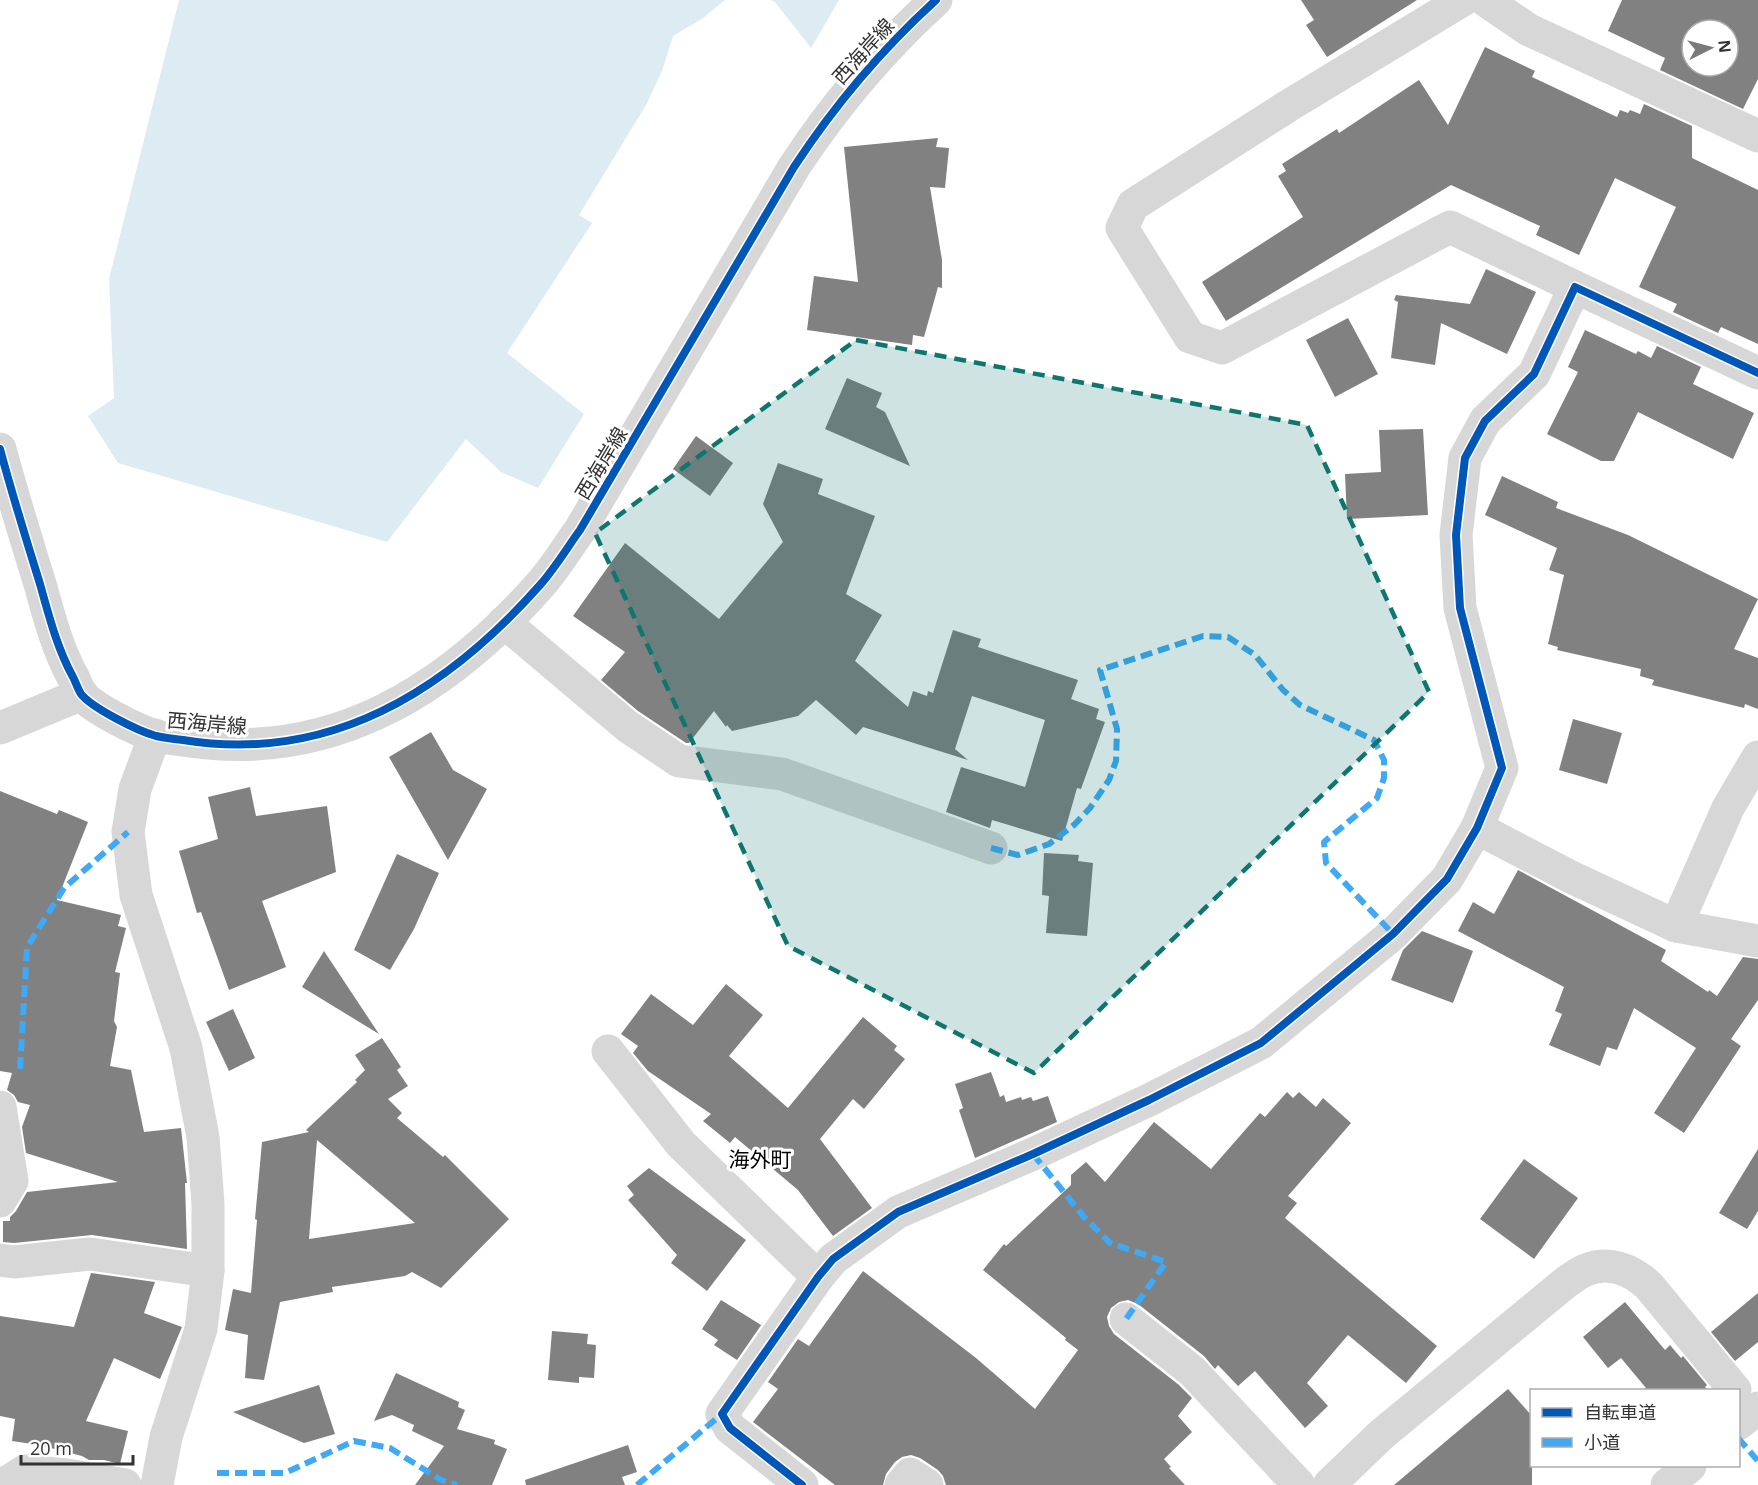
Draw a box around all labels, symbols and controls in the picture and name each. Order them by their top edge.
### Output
street label: 西海岸線 [826,12,900,90]
north arrow [1680,18,1740,78]
text: N [1713,39,1737,54]
street label: 西海岸線 [569,422,633,504]
street label: 西海岸線 [166,706,248,740]
district label: 海外町 [729,1145,792,1173]
legend [1530,1389,1740,1467]
text: 自転車道 [1584,1400,1656,1424]
scale bar [21,1428,134,1466]
text: 小道 [1584,1430,1620,1454]
text: 20 m [30,1436,72,1460]

